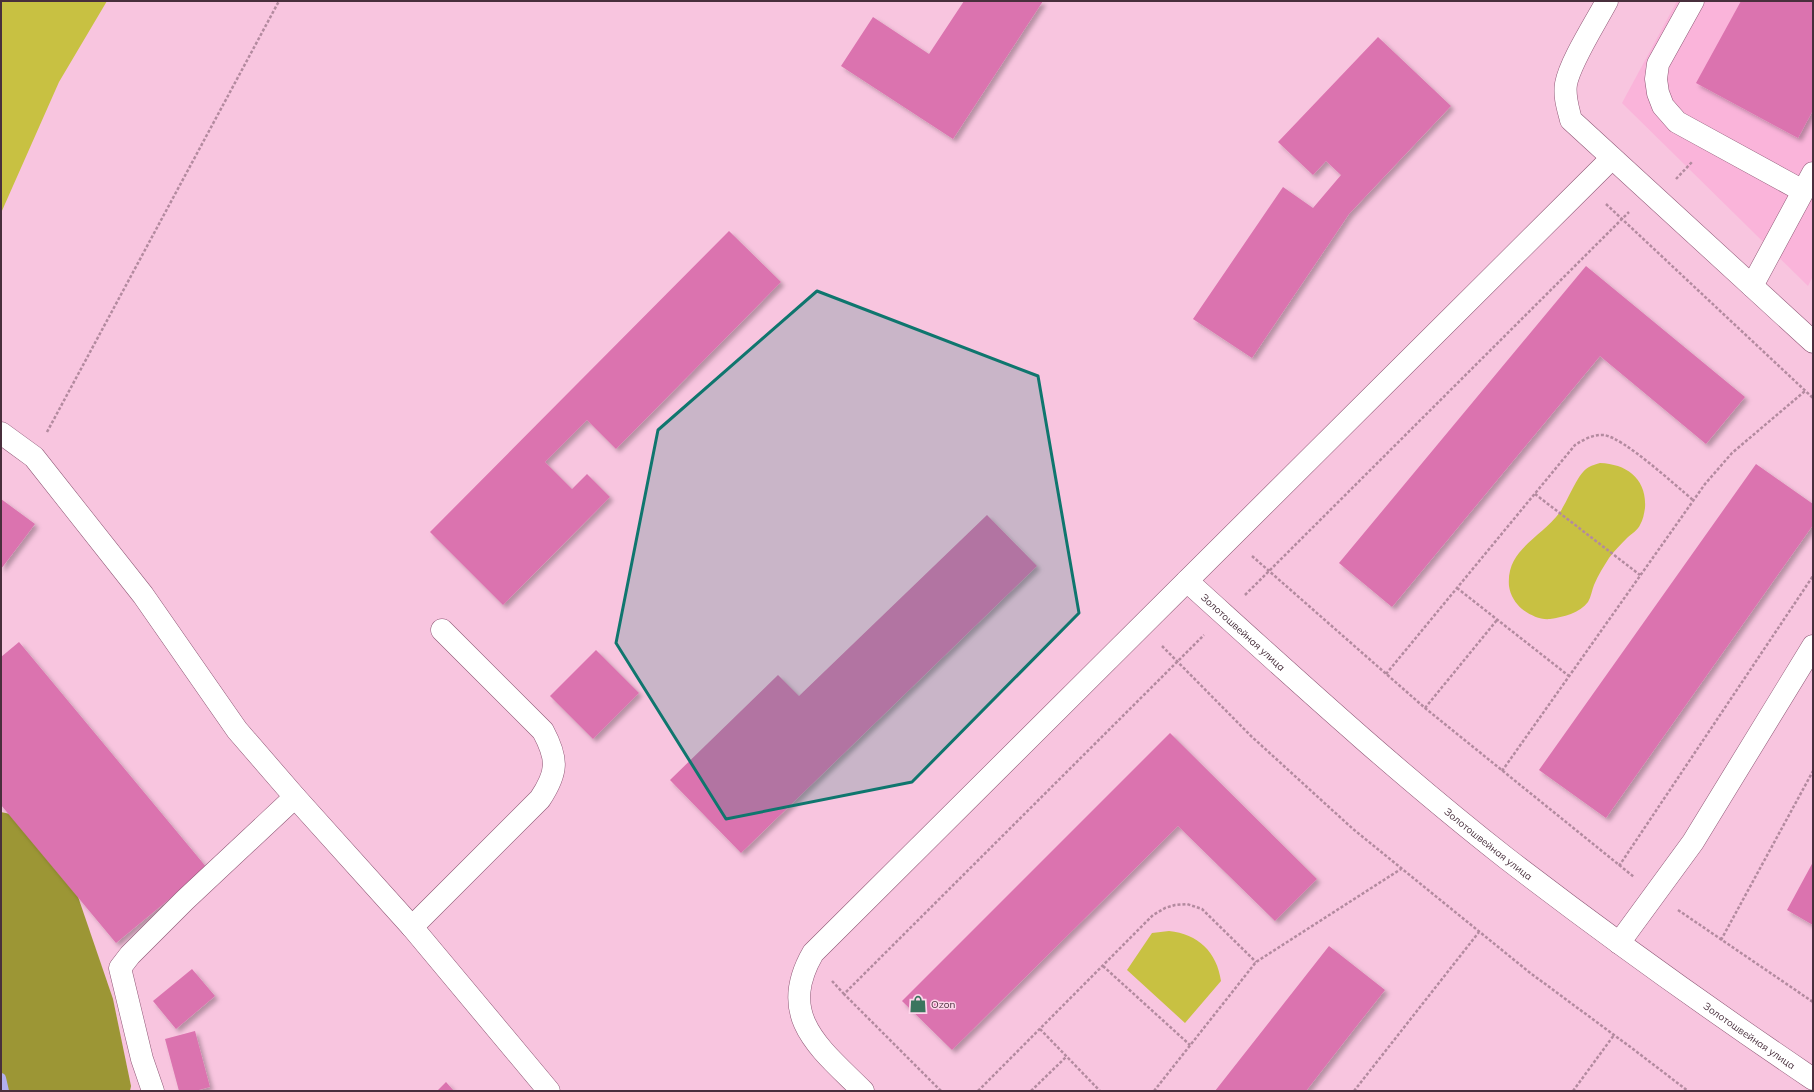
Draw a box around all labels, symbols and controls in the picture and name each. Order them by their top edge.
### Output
street label: Золотошвейная улица [1198,591,1288,674]
street label: Золотошвейная улица [1442,805,1535,883]
shop icon: Ozon [908,994,928,1014]
place label: Ozon [931,998,956,1011]
street label: Золотошвейная улица [1701,999,1798,1072]

